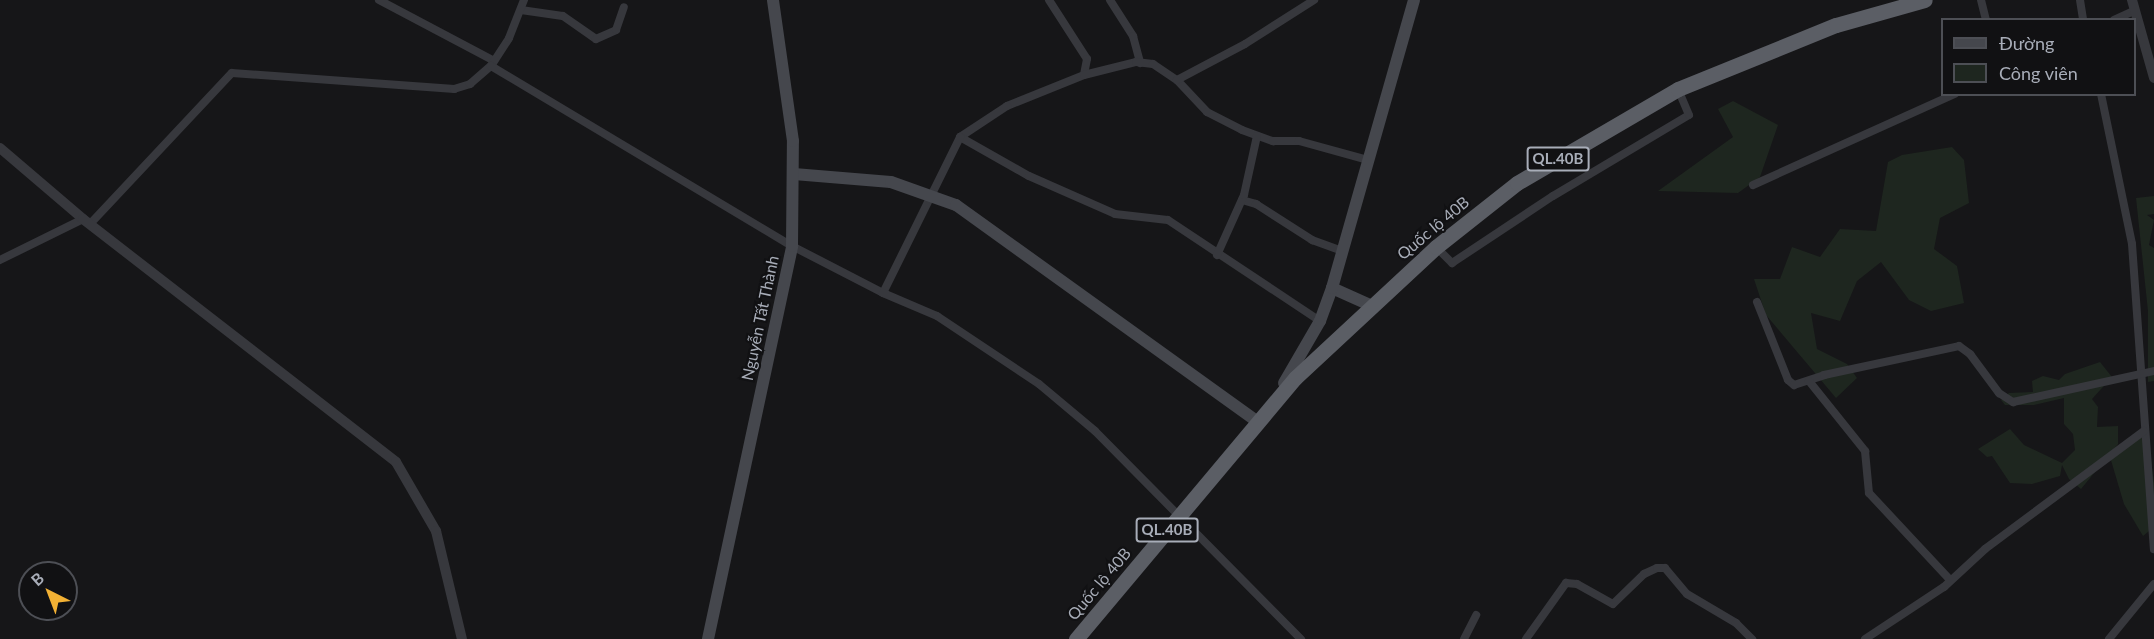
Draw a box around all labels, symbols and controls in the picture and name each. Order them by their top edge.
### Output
legend [1941,18,2136,96]
text: Đường [1999,32,2054,54]
text: Công viên [1999,62,2078,84]
road number: QL.40B [1526,147,1590,171]
street label: Quốc lộ 40B [1393,192,1473,264]
street label: Nguyễn Tất Thành [737,253,783,383]
road number: QL.40B [1136,518,1198,542]
street label: Quốc lộ 40B [1063,544,1135,624]
north arrow [18,561,78,621]
text: B [27,568,47,589]

